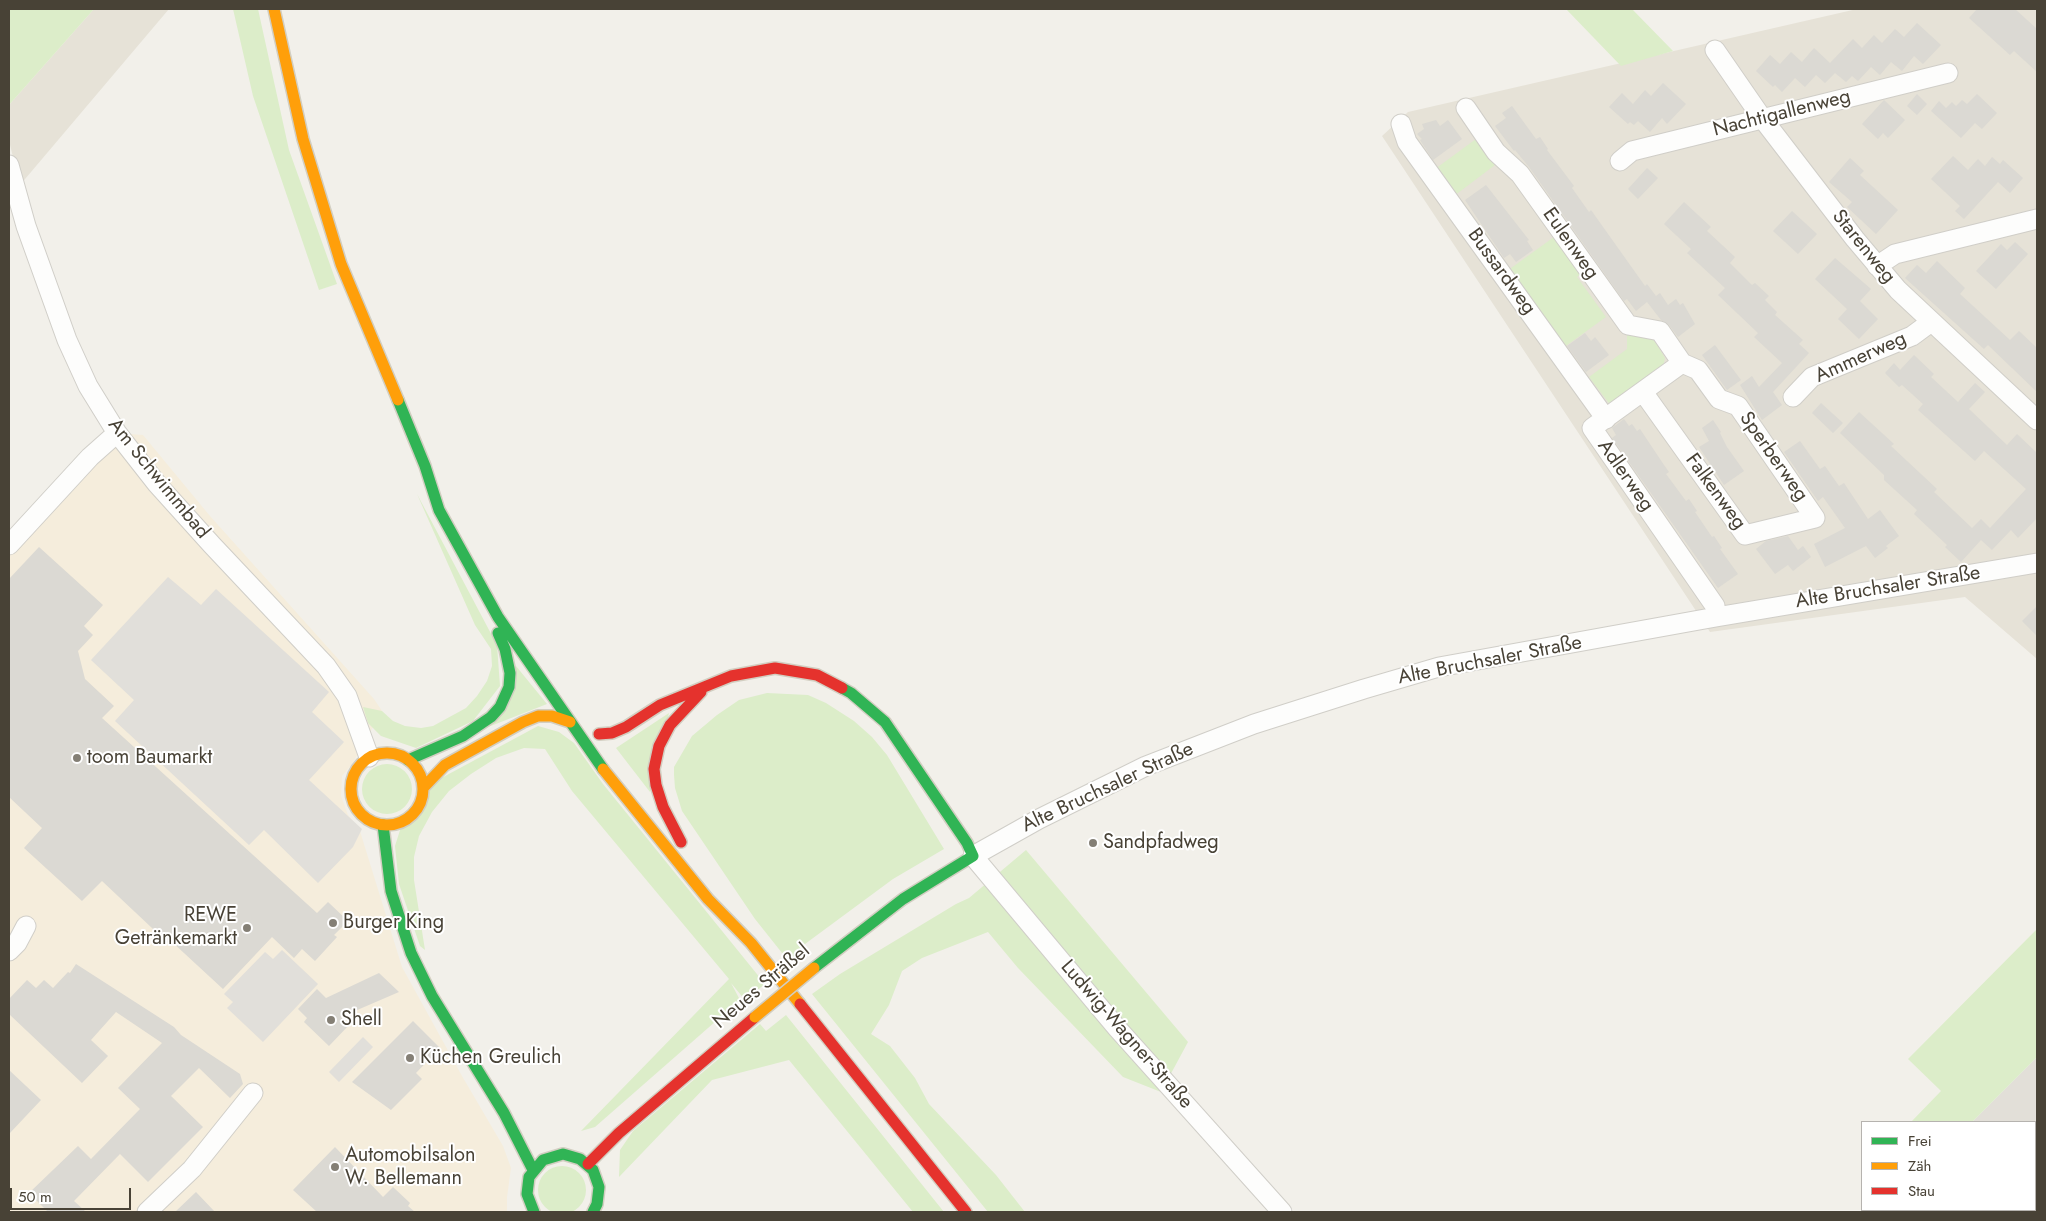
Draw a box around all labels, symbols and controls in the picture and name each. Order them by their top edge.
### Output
street label: Nachtigallenweg [1711,85,1853,143]
street label: Eulenweg [1537,204,1603,284]
street label: Starenweg [1826,205,1900,289]
street label: Bussardweg [1462,224,1540,320]
street label: Ammerweg [1812,327,1910,389]
street label: Sperberweg [1733,408,1813,506]
street label: Am Schwimmbad [102,414,214,544]
street label: Adlerweg [1592,436,1658,516]
street label: Falkenweg [1679,449,1751,535]
street label: Alte Bruchsaler Straße [1794,562,1982,614]
street label: Alte Bruchsaler Straße [1396,631,1584,691]
street label: Alte Bruchsaler Straße [1018,738,1198,838]
place label: toom Baumarkt [87,746,212,770]
marker: toom Baumarkt [71,752,83,764]
place label: Sandpfadweg [1103,831,1219,855]
marker: Sandpfadweg [1087,837,1099,849]
place label: REWE Getränkemarkt [115,904,237,951]
place label: Burger King [343,911,444,935]
marker: Burger King [327,917,339,929]
marker: REWE Getränkemarkt [241,922,253,934]
street label: Neues Sträßel [709,940,815,1034]
street label: Ludwig-Wagner-Straße [1055,956,1197,1114]
place label: Shell [341,1008,382,1032]
marker: Shell [325,1014,337,1026]
place label: Küchen Greulich [420,1046,561,1070]
marker: Küchen Greulich [404,1052,416,1064]
legend [1861,1121,2036,1211]
text: Frei [1908,1130,1932,1152]
place label: Automobilsalon W. Bellemann [345,1144,475,1191]
text: Zäh [1908,1155,1931,1177]
marker: Automobilsalon W. Bellemann [329,1161,341,1173]
scale bar [12,1178,134,1210]
text: Stau [1908,1180,1935,1202]
text: 50 m [18,1186,52,1208]

